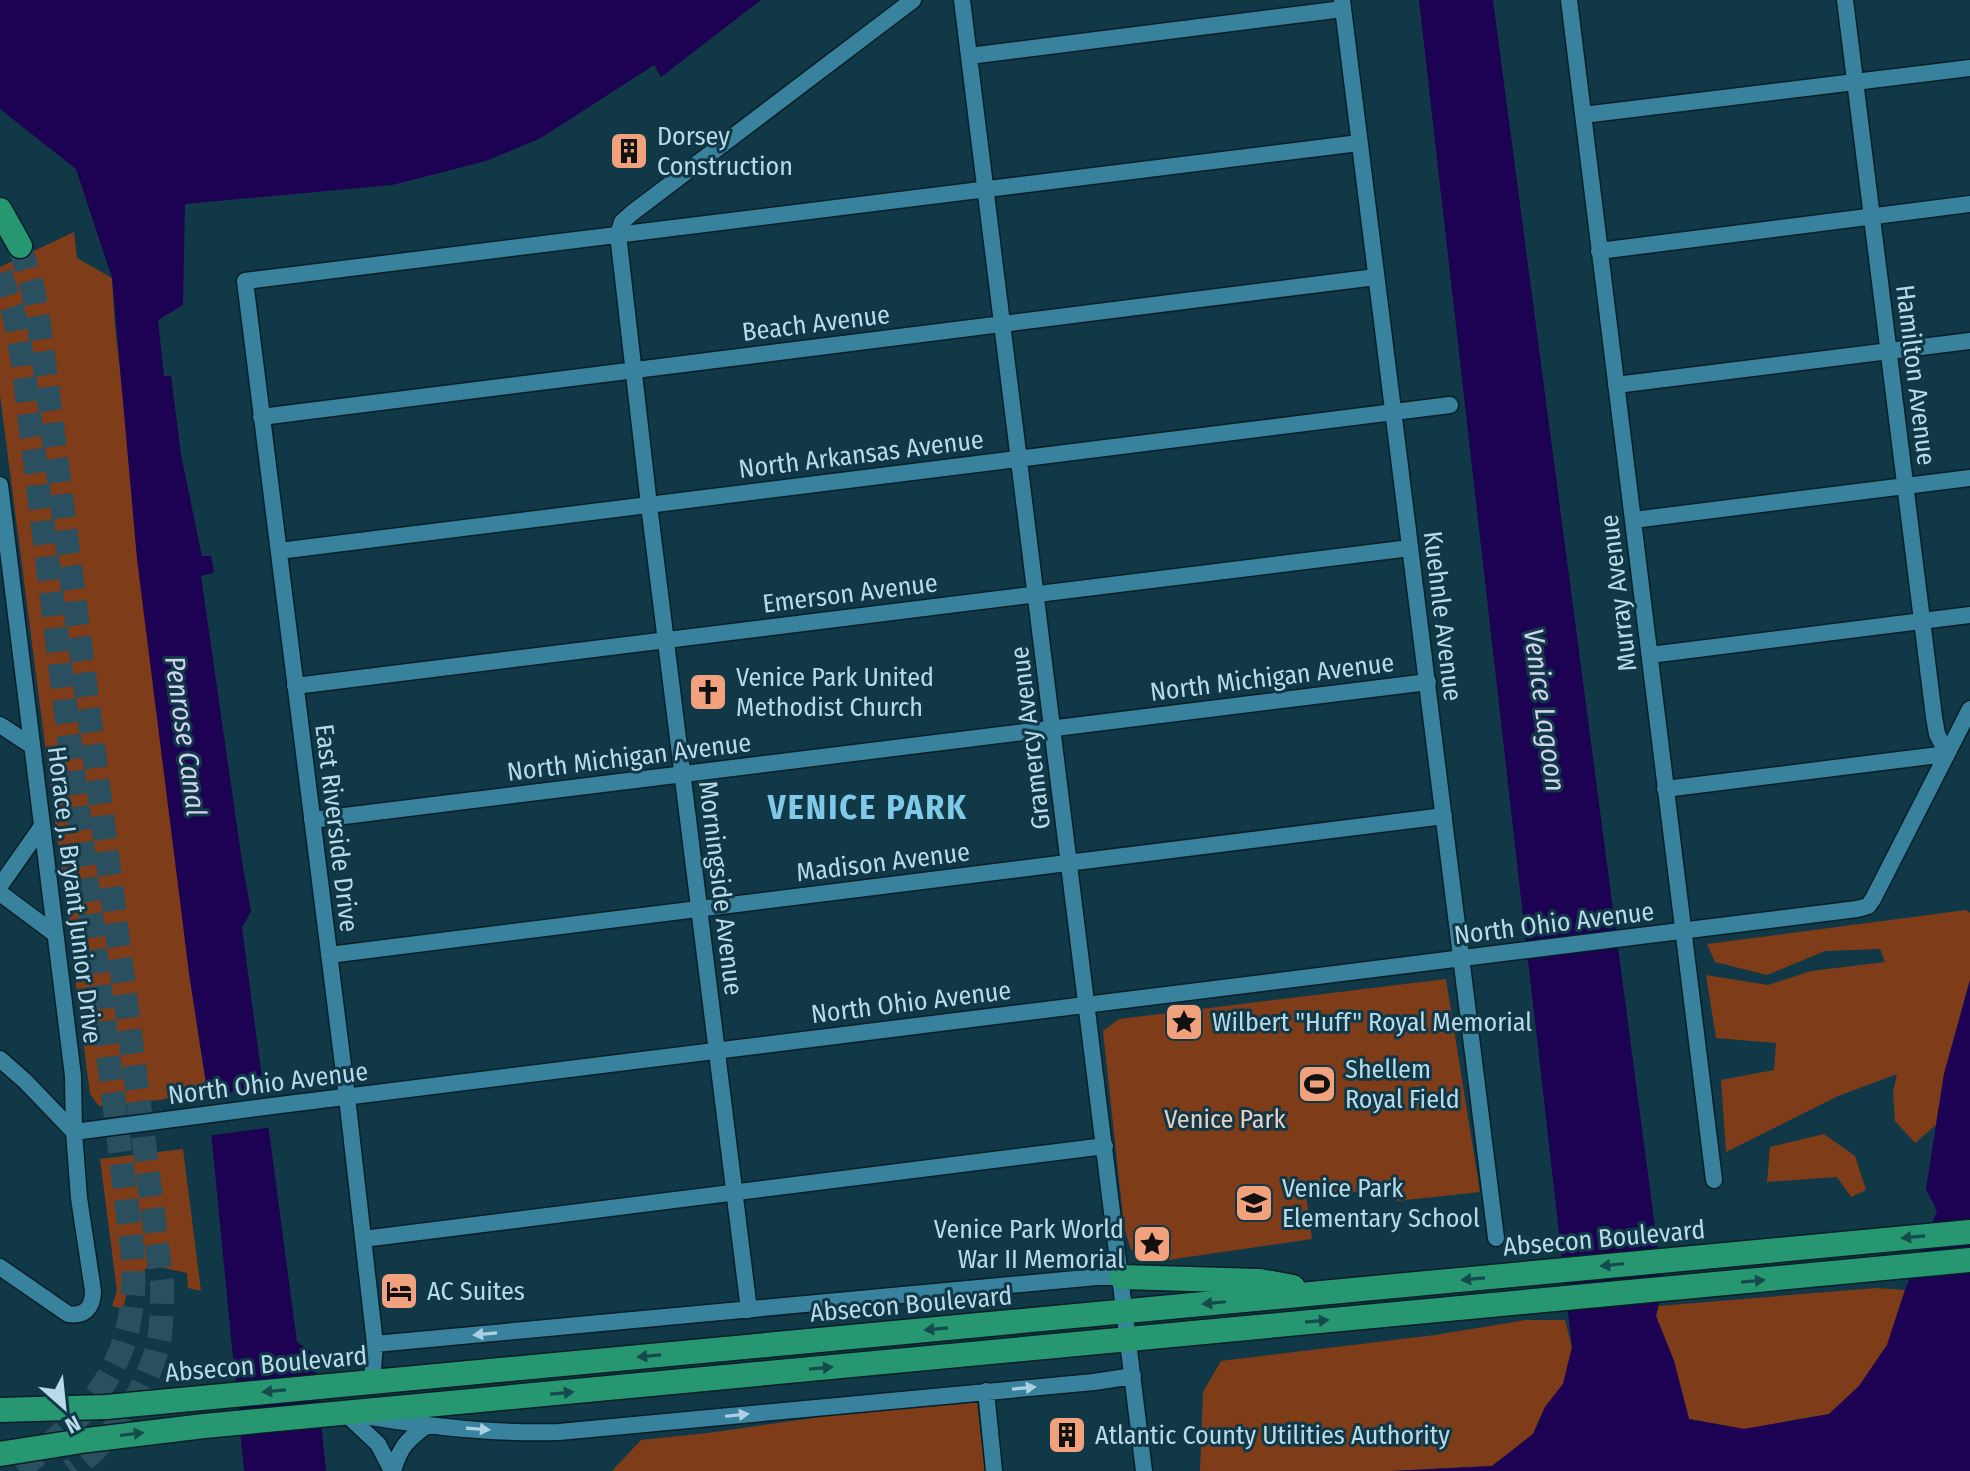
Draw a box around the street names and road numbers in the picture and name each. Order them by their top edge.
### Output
street label: Hamilton Avenue [1889,283,1942,467]
street label: Beach Avenue [740,299,892,348]
street label: North Arkansas Avenue [737,424,985,485]
street label: Murray Avenue [1594,513,1643,673]
street label: Kuehnle Avenue [1417,529,1468,703]
street label: Emerson Avenue [761,567,939,620]
street label: Gramercy Avenue [1004,645,1057,831]
street label: North Michigan Avenue [1148,647,1396,708]
street label: East Riverside Drive [308,722,365,934]
street label: North Michigan Avenue [505,727,753,788]
street label: Horace J. Bryant Junior Drive [41,745,108,1045]
street label: Morningside Avenue [692,779,749,997]
street label: Madison Avenue [795,836,972,889]
street label: North Ohio Avenue [1452,896,1656,951]
street label: North Ohio Avenue [809,975,1013,1030]
street label: North Ohio Avenue [166,1056,370,1111]
street label: Absecon Boulevard [1502,1214,1706,1263]
street label: Absecon Boulevard [809,1280,1013,1329]
street label: Absecon Boulevard [164,1340,368,1389]

